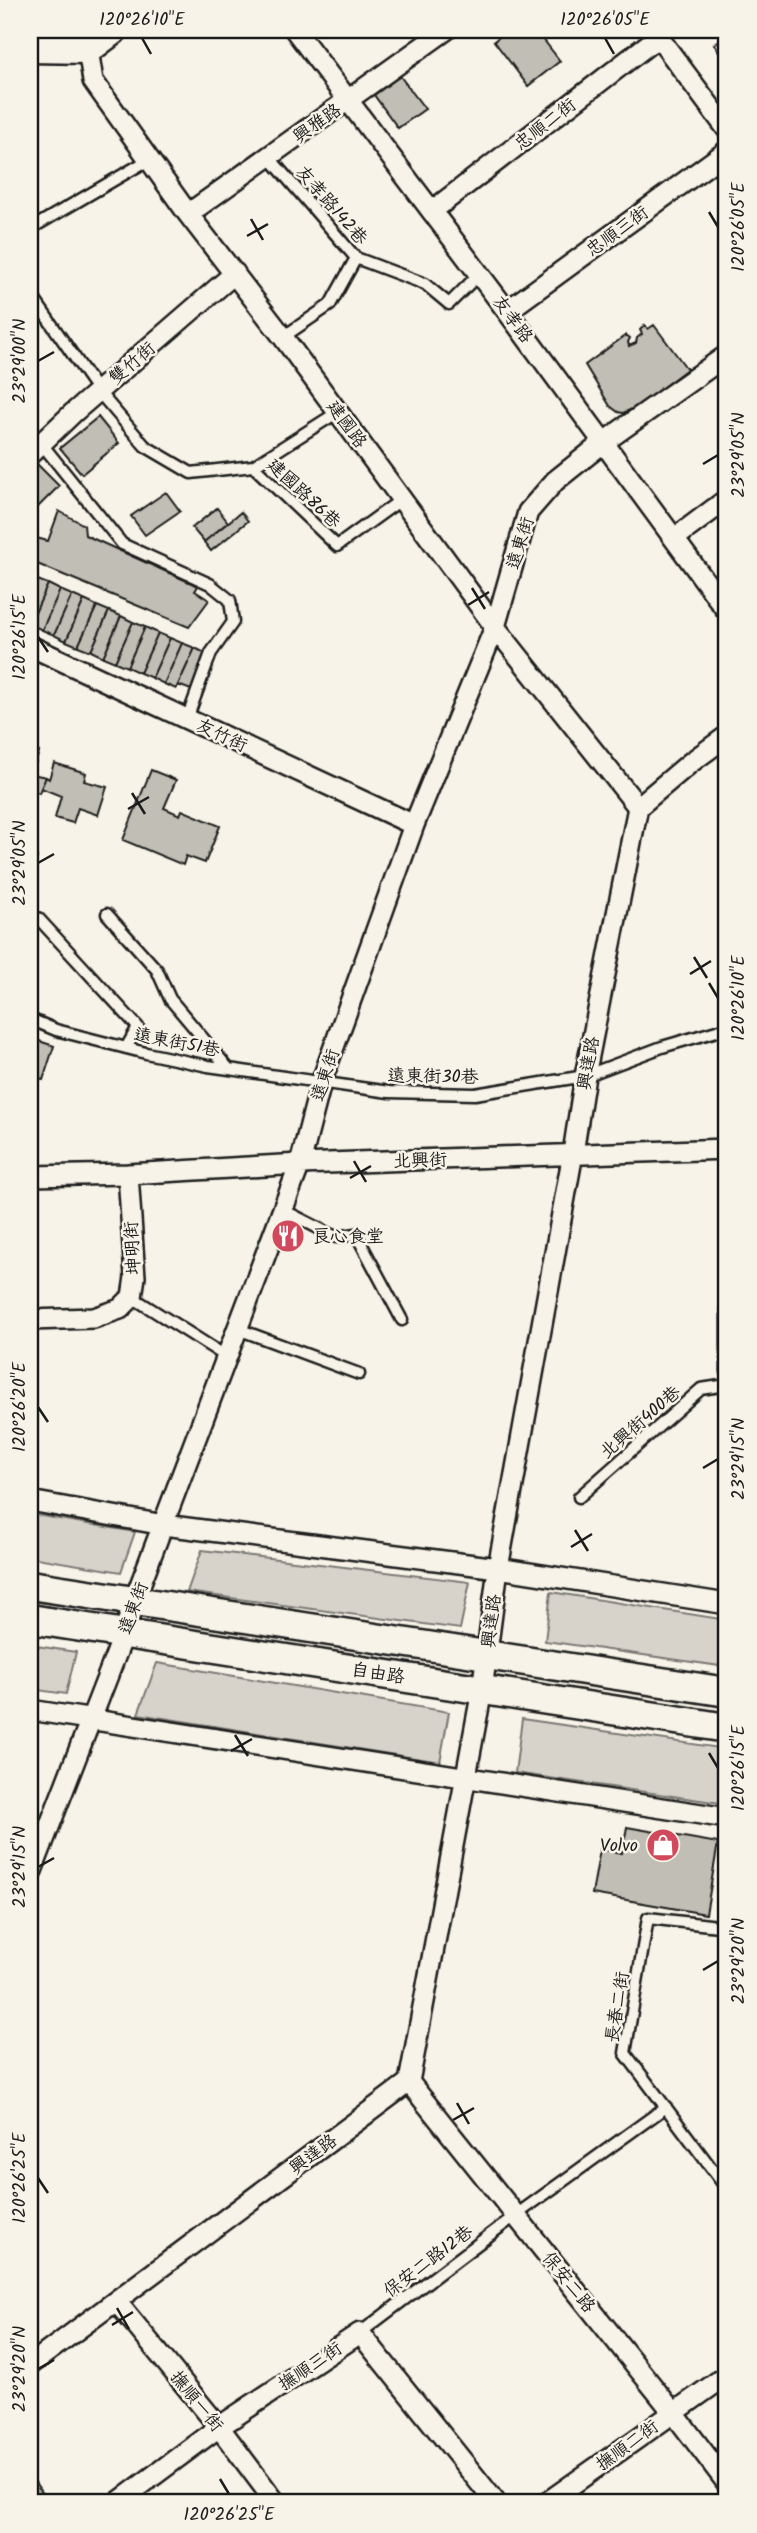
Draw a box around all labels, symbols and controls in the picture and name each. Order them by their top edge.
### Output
text: 120°26'10"E [99,6,185,35]
text: 120°26'05"E [560,6,650,35]
street label: 忠順二街 [509,92,583,159]
street label: 興雅路 [287,97,348,152]
street label: 友孝路142巷 [288,159,374,252]
text: 120°26'05"E [725,182,754,272]
street label: 忠順三街 [580,199,656,265]
street label: 友孝路 [484,290,540,350]
text: 23°29'00"N [6,319,35,403]
street label: 雙竹街 [103,335,163,393]
street label: 建國路 [318,395,373,455]
text: 23°29'05"N [725,412,754,498]
street label: 建國路86巷 [259,452,347,536]
street label: 遠東街 [500,513,543,573]
text: 120°26'15"E [6,593,35,680]
street label: 友竹街 [191,712,252,761]
text: 23°29'05"N [6,820,35,906]
text: 120°26'10"E [725,955,754,1041]
street label: 遠東街51巷 [131,1021,222,1066]
street label: 興達路 [571,1034,608,1092]
street label: 遠東街 [304,1045,349,1106]
street label: 遠東街30巷 [387,1062,479,1093]
street label: 北興街 [393,1146,448,1177]
restaurant icon: 良心食堂 [269,1217,307,1255]
street label: 坤明街 [118,1220,149,1276]
place label: 良心食堂 [312,1223,384,1252]
text: 120°26'20"E [6,1361,35,1452]
street label: 北興街400巷 [594,1379,688,1467]
text: 23°29'15"N [725,1418,754,1500]
street label: 遠東街 [112,1578,157,1639]
street label: 興達路 [475,1593,510,1650]
street label: 自由路 [349,1656,407,1693]
text: 120°26'15"E [725,1724,754,1811]
text: 23°29'15"N [6,1826,35,1908]
shop icon: Volvo [644,1826,682,1864]
place label: Volvo [600,1832,638,1861]
text: 23°29'20"N [725,1918,754,2004]
street label: 長春二街 [599,1969,638,2045]
street label: 興達路 [284,2127,344,2183]
text: 120°26'25"E [6,2132,35,2223]
street label: 保安二路12巷 [378,2219,480,2306]
street label: 保安二路 [534,2246,602,2320]
text: 23°29'20"N [6,2326,35,2412]
street label: 撫順三街 [273,2335,349,2399]
street label: 撫順一街 [162,2365,230,2439]
street label: 撫順二街 [590,2413,666,2479]
text: 120°26'25"E [184,2501,275,2530]

